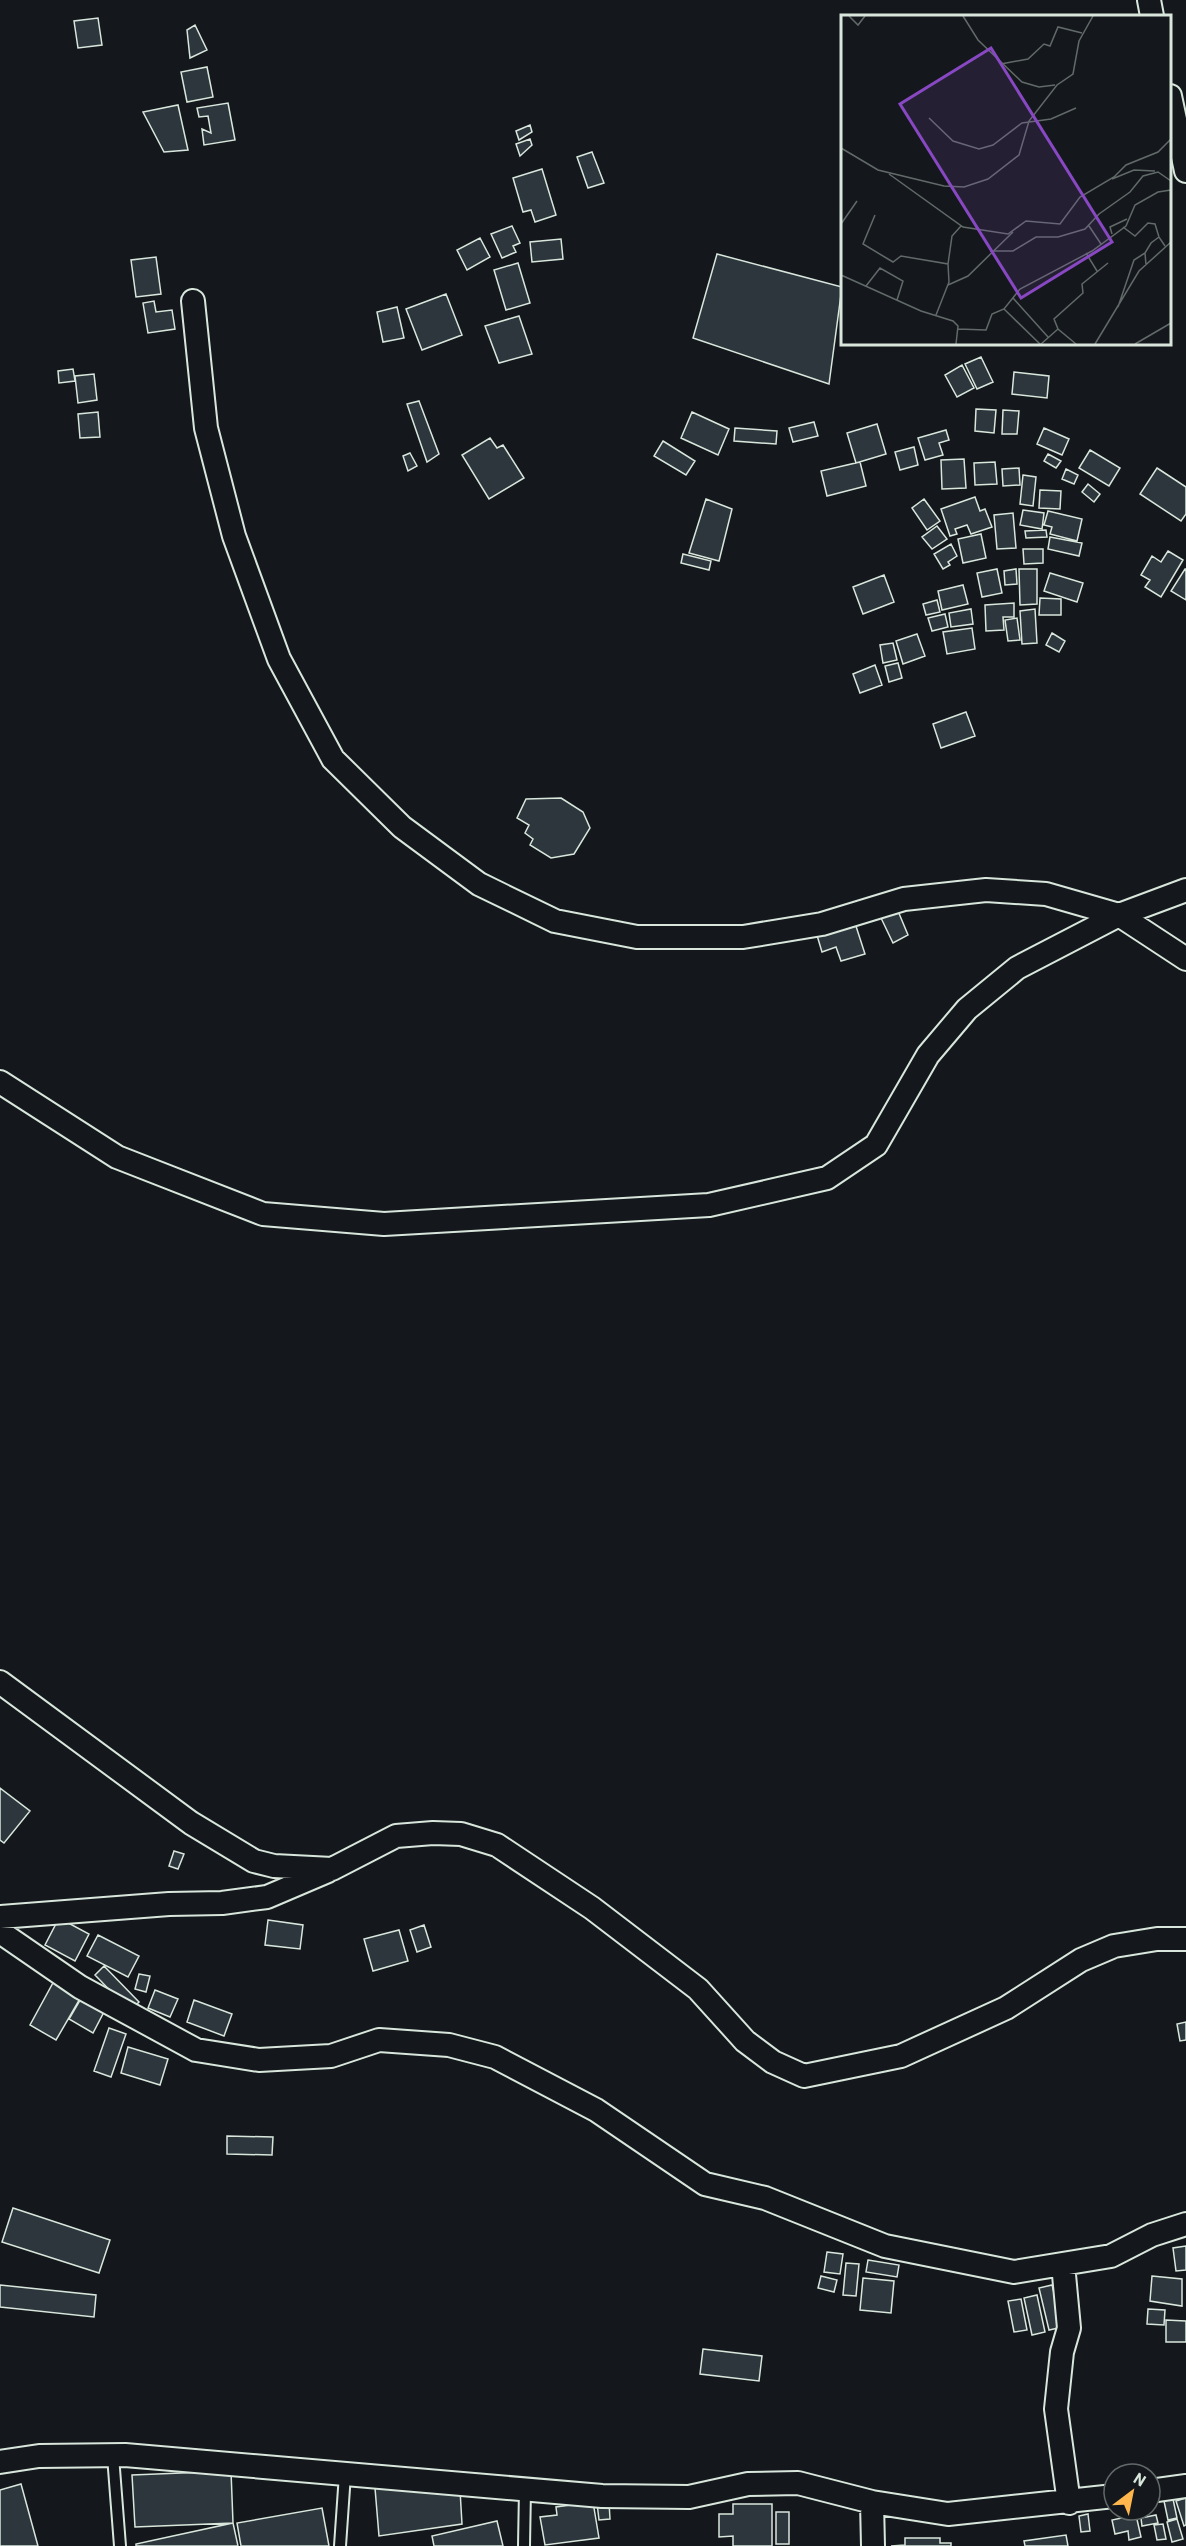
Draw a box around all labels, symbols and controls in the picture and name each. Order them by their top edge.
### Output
inset map [841,15,1171,345]
north arrow [1102,2462,1162,2522]
text: N [1131,2468,1150,2490]

